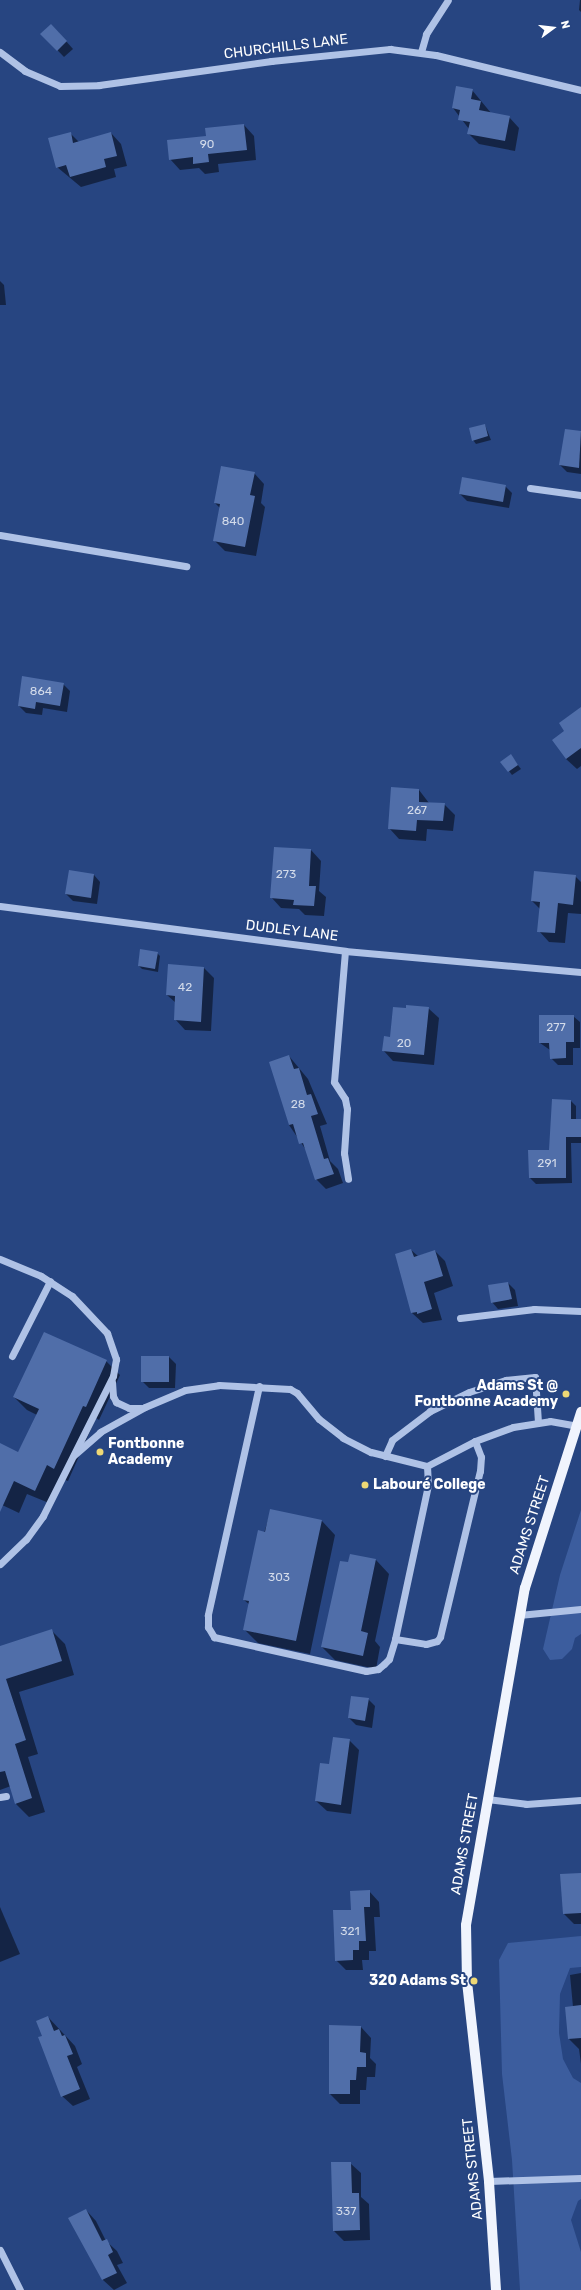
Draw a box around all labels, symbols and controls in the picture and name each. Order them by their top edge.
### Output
north arrow [533,8,573,48]
text: N [558,19,572,30]
street label: CHURCHILLS LANE [223,31,349,63]
house number: 90 [200,138,214,152]
house number: 840 [222,515,244,529]
house number: 864 [30,685,52,699]
house number: 267 [407,804,427,818]
house number: 273 [276,868,296,882]
street label: DUDLEY LANE [245,917,339,945]
house number: 42 [178,981,192,995]
house number: 277 [546,1021,566,1035]
house number: 20 [397,1037,411,1051]
house number: 28 [291,1098,305,1112]
house number: 291 [537,1157,557,1171]
place label: Adams St @ Fontbonne Academy [414,1378,558,1410]
marker: Adams St @ Fontbonne Academy [561,1389,571,1399]
place label: Fontbonne Academy [108,1436,184,1468]
marker: Fontbonne Academy [95,1447,105,1457]
street label: ADAMS STREET [506,1474,554,1576]
place label: Labouré College [373,1477,485,1493]
marker: Labouré College [360,1480,370,1490]
house number: 303 [268,1571,290,1585]
street label: ADAMS STREET [448,1792,482,1896]
house number: 321 [340,1925,360,1939]
place label: 320 Adams St [369,1973,466,1989]
marker: 320 Adams St [469,1976,479,1986]
street label: ADAMS STREET [459,2117,487,2221]
house number: 337 [336,2205,356,2219]

